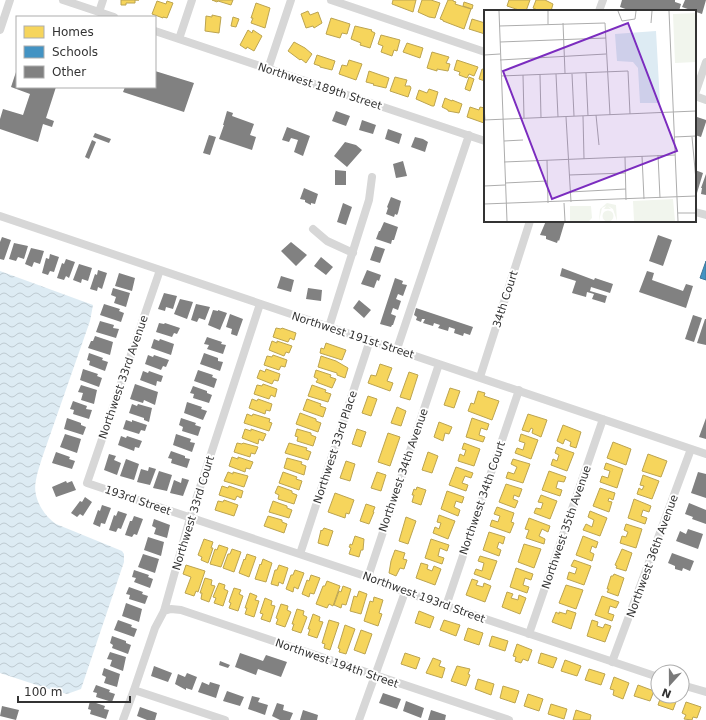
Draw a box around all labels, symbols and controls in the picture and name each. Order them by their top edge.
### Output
inset map [484,10,696,222]
legend [16,16,156,88]
text: Homes [52,25,94,39]
text: Schools [52,45,98,59]
street label: Northwest 189th Street [256,60,384,113]
text: Other [52,65,86,79]
street label: 34th Court [490,268,521,329]
street label: Northwest 191st Street [290,310,416,362]
street label: Northwest 33rd Avenue [96,313,151,441]
street label: Northwest 33rd Place [311,389,360,505]
street label: Northwest 34th Avenue [376,407,431,534]
street label: Northwest 34th Court [457,439,508,557]
street label: Northwest 33rd Court [170,454,217,572]
street label: Northwest 35th Avenue [539,464,594,591]
street label: 193rd Street [103,483,173,518]
street label: Northwest 36th Avenue [624,493,681,619]
street label: Northwest 193rd Street [361,569,487,626]
street label: Northwest 194th Street [274,636,401,691]
north arrow [650,664,690,704]
scale bar [18,678,130,704]
text: 100 m [24,685,62,699]
text: N [660,685,673,701]

